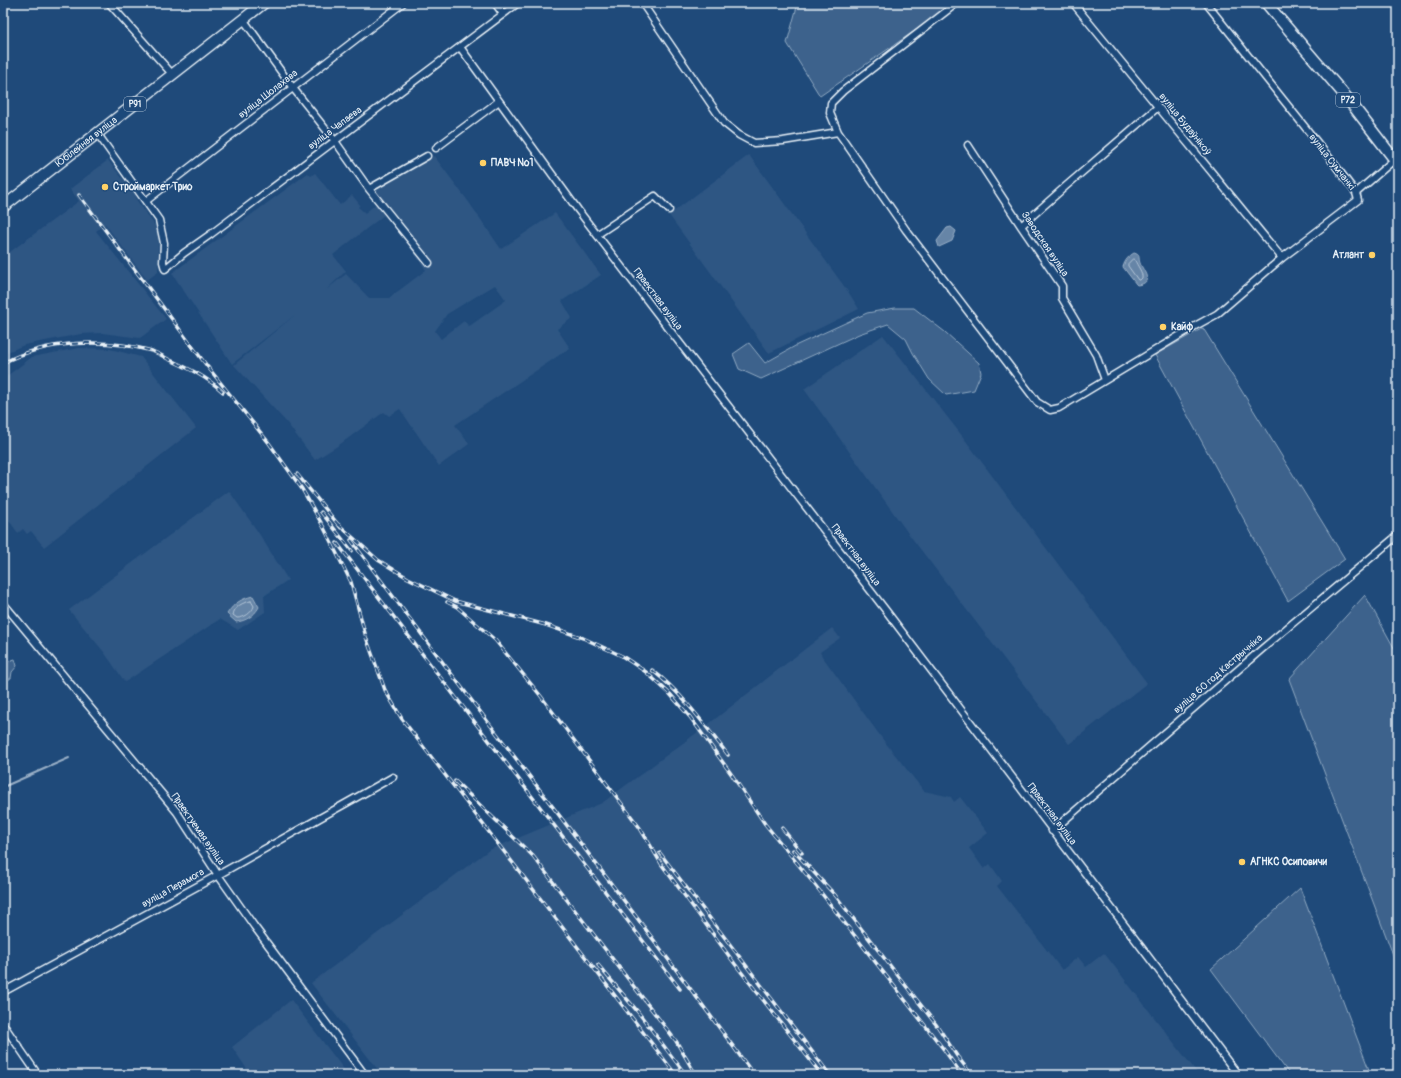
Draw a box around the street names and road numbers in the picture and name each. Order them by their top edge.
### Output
street label: вуліца Шолахава [236,67,300,121]
street label: вуліца Будаўнікоў [1156,91,1214,158]
road number: Р72 [1336,93,1360,107]
road number: Р91 [124,97,146,111]
street label: вуліца Чапаева [306,104,365,152]
street label: Юбілейная вуліца [53,114,120,170]
street label: вуліца Сумчанкі [1306,132,1358,193]
street label: Заводская вуліца [1019,209,1071,279]
street label: Праектная вуліца [631,266,685,332]
street label: Праектная вуліца [829,522,883,588]
street label: вуліца 60 год Кастрычніка [1171,632,1265,716]
street label: Праектная вуліца [1025,781,1079,847]
street label: Праектуемая вуліца [169,791,227,868]
street label: вуліца Перамога [140,866,207,910]

